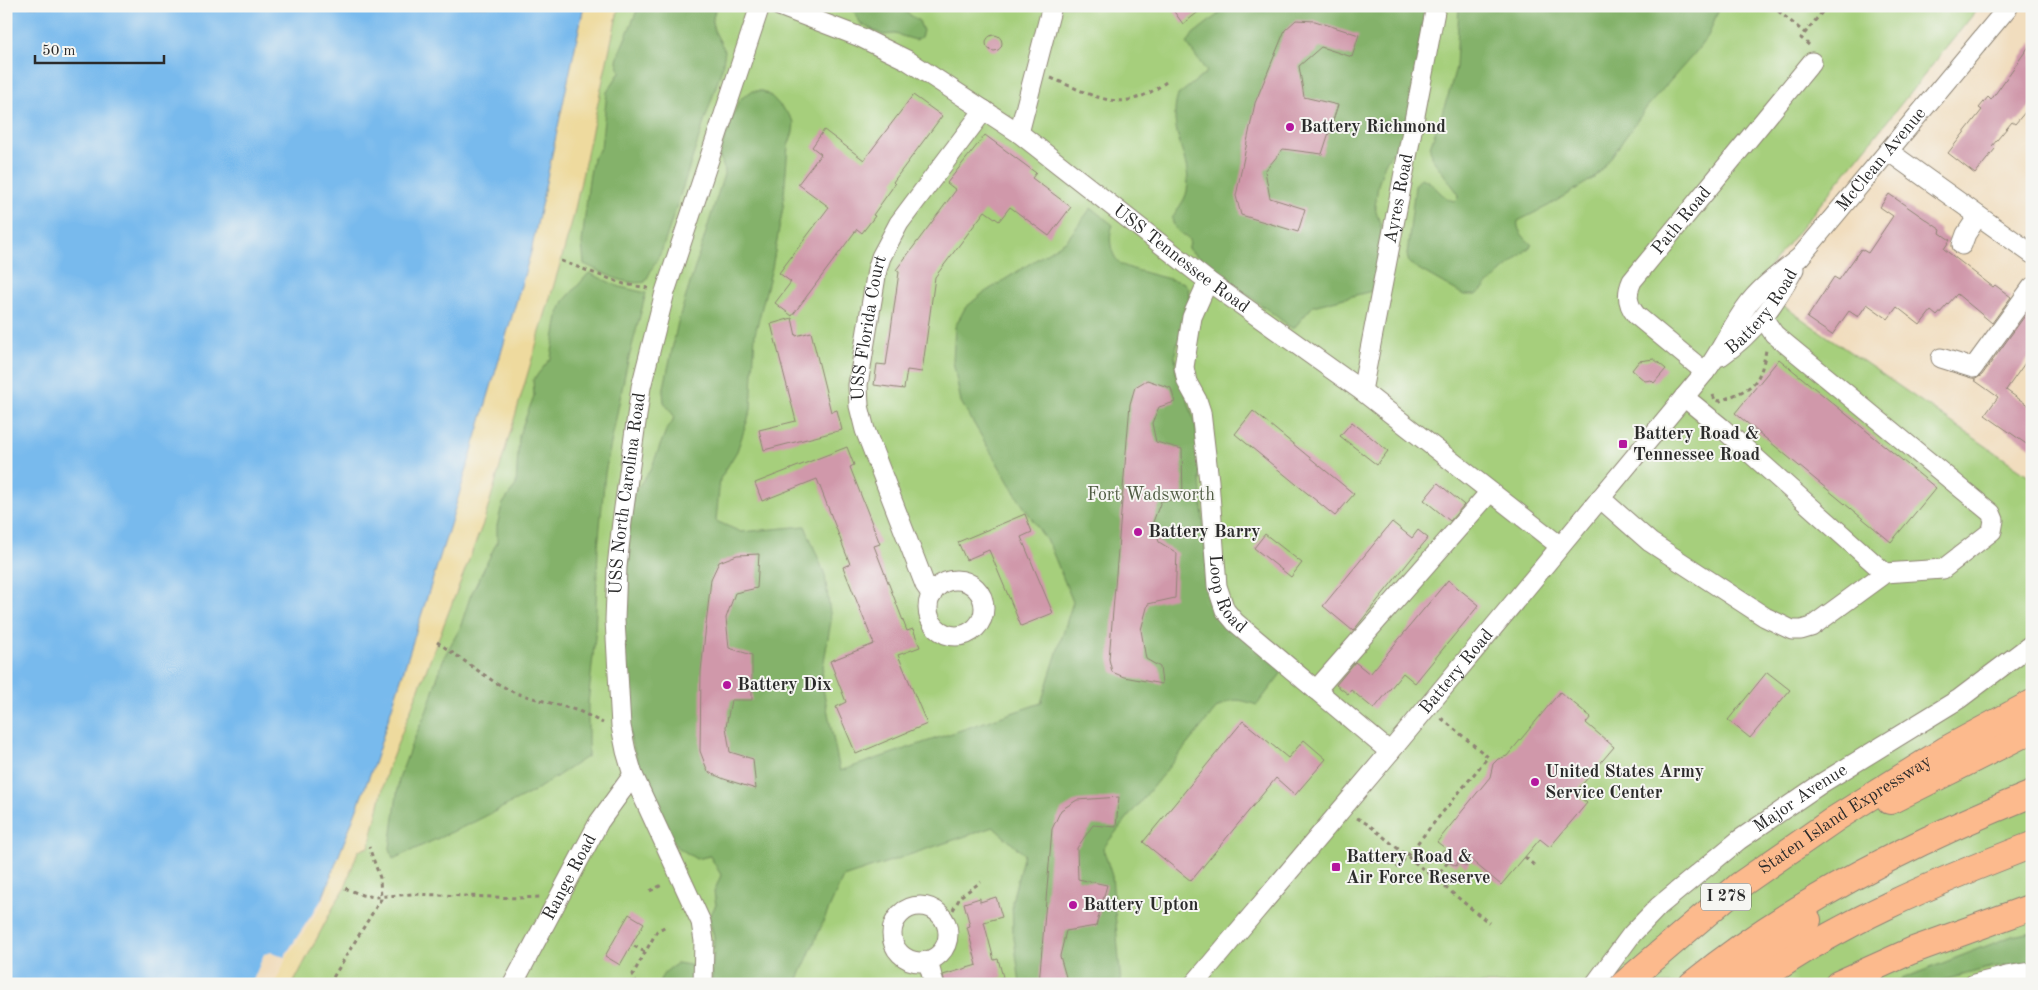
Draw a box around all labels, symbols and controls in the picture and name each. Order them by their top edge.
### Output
scale bar [35,32,164,64]
text: 50 m [42,44,76,59]
street label: McClean Avenue [1833,104,1929,215]
place label: Battery Richmond [1300,118,1446,136]
marker: Battery Richmond [1284,121,1296,133]
street label: Ayres Road [1382,152,1416,245]
street label: Path Road [1649,183,1714,258]
street label: USS Tennessee Road [1110,201,1253,316]
street label: USS Florida Court [849,253,890,401]
street label: Battery Road [1723,266,1801,358]
street label: USS North Carolina Road [607,391,649,595]
place label: Battery Road & Tennessee Road [1633,425,1761,464]
marker: Battery Road & Tennessee Road [1617,438,1629,450]
park label: Fort Wadsworth [1087,486,1215,504]
place label: Battery Barry [1148,523,1261,541]
marker: Battery Barry [1132,526,1144,538]
street label: Loop Road [1206,554,1250,637]
street label: Battery Road [1416,626,1497,718]
place label: Battery Dix [737,676,832,694]
marker: Battery Dix [721,679,733,691]
street label: Staten Island Expressway [1756,752,1935,878]
street label: Major Avenue [1750,761,1850,836]
place label: United States Army Service Center [1545,763,1704,802]
marker: United States Army Service Center [1529,776,1541,788]
street label: Range Road [540,831,600,923]
place label: Battery Road & Air Force Reserve [1346,848,1491,887]
marker: Battery Road & Air Force Reserve [1330,861,1342,873]
road number: I 278 [1701,884,1751,910]
place label: Battery Upton [1083,896,1199,914]
marker: Battery Upton [1067,899,1079,911]

